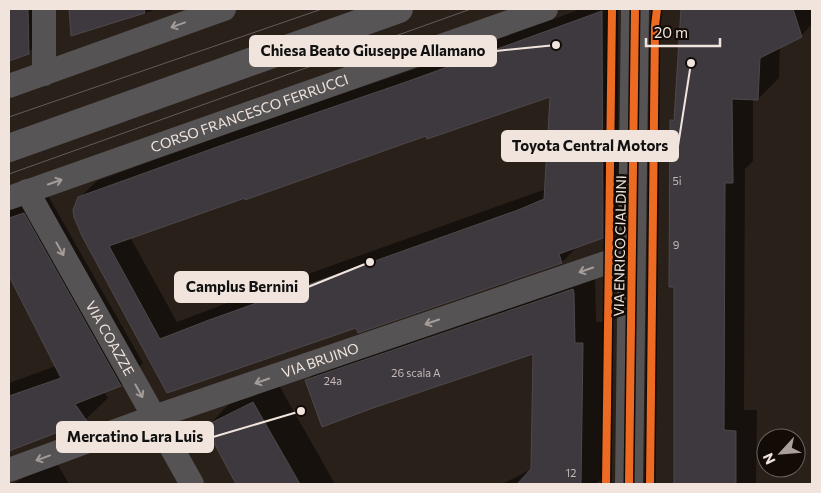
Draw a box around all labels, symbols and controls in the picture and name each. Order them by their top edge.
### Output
scale bar [646,15,720,47]
one-way arrow [171,21,186,30]
text: 20 m [654,23,688,41]
callout: Chiesa Beato Giuseppe Allamano [250,36,496,66]
text: Chiesa Beato Giuseppe Allamano [260,41,486,59]
street label: CORSO FRANCESCO FERRUCCI [148,70,351,155]
callout: Toyota Central Motors [502,131,678,161]
text: Toyota Central Motors [512,136,668,154]
house number: 5i [672,174,682,187]
street label: VIA ENRICO CIALDINI [610,175,629,317]
one-way arrow [46,177,62,186]
house number: 9 [673,238,680,251]
one-way arrow [55,242,65,256]
one-way arrow [579,266,595,275]
callout: Camplus Bernini [175,272,308,302]
text: Camplus Bernini [186,277,298,295]
street label: VIA COAZZE [83,298,138,378]
one-way arrow [425,318,441,328]
street label: VIA BRUINO [279,339,361,381]
house number: 26 scala A [391,366,441,379]
house number: 24a [324,374,342,387]
one-way arrow [254,376,270,386]
one-way arrow [135,383,144,398]
callout: Mercatino Lara Luis [57,422,213,452]
text: Mercatino Lara Luis [67,427,203,445]
north arrow [756,428,806,478]
text: N [759,450,779,467]
one-way arrow [36,454,51,463]
house number: 12 [566,466,576,479]

